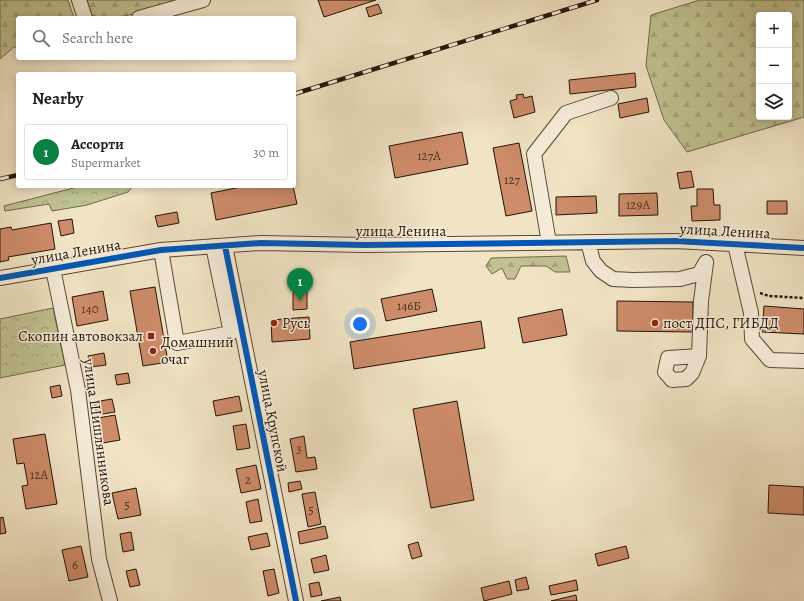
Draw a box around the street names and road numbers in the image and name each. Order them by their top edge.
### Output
street label: улица Ленина [678,219,771,243]
street label: улица Ленина [355,221,446,241]
street label: улица Ленина [29,234,122,270]
street label: улица Шишлянникова [79,356,119,507]
street label: улица Крупской [253,367,293,474]

